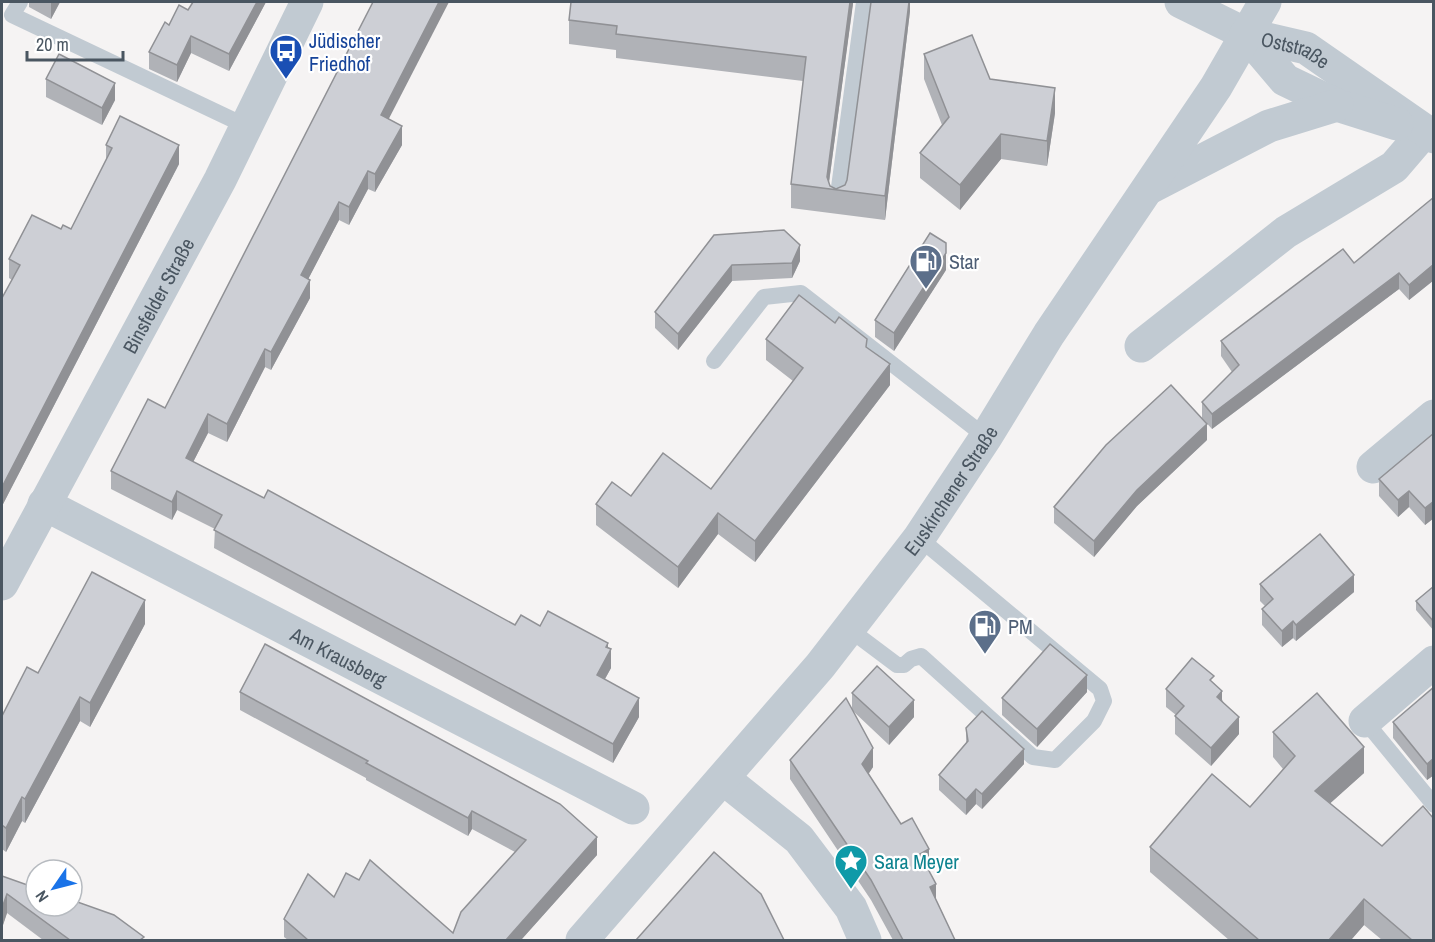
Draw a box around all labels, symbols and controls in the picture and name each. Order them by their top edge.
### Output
scale bar [27,24,123,62]
street label: Oststraße [1258,24,1335,74]
place label: Jüdischer Friedhof [309,27,381,77]
text: 20 m [36,32,69,57]
bus stop icon: Jüdischer Friedhof [268,33,304,80]
street label: Binsfelder Straße [116,233,200,358]
fuel station icon: Star [908,243,944,290]
place label: Star [949,248,980,275]
street label: Euskirchener Straße [897,420,1003,561]
fuel station icon: PM [967,608,1003,655]
place label: PM [1008,613,1033,640]
street label: Am Krausberg [285,620,392,692]
place icon: Sara Meyer [833,843,869,890]
place label: Sara Meyer [874,848,959,875]
north arrow [24,858,84,918]
text: N [30,886,53,907]

